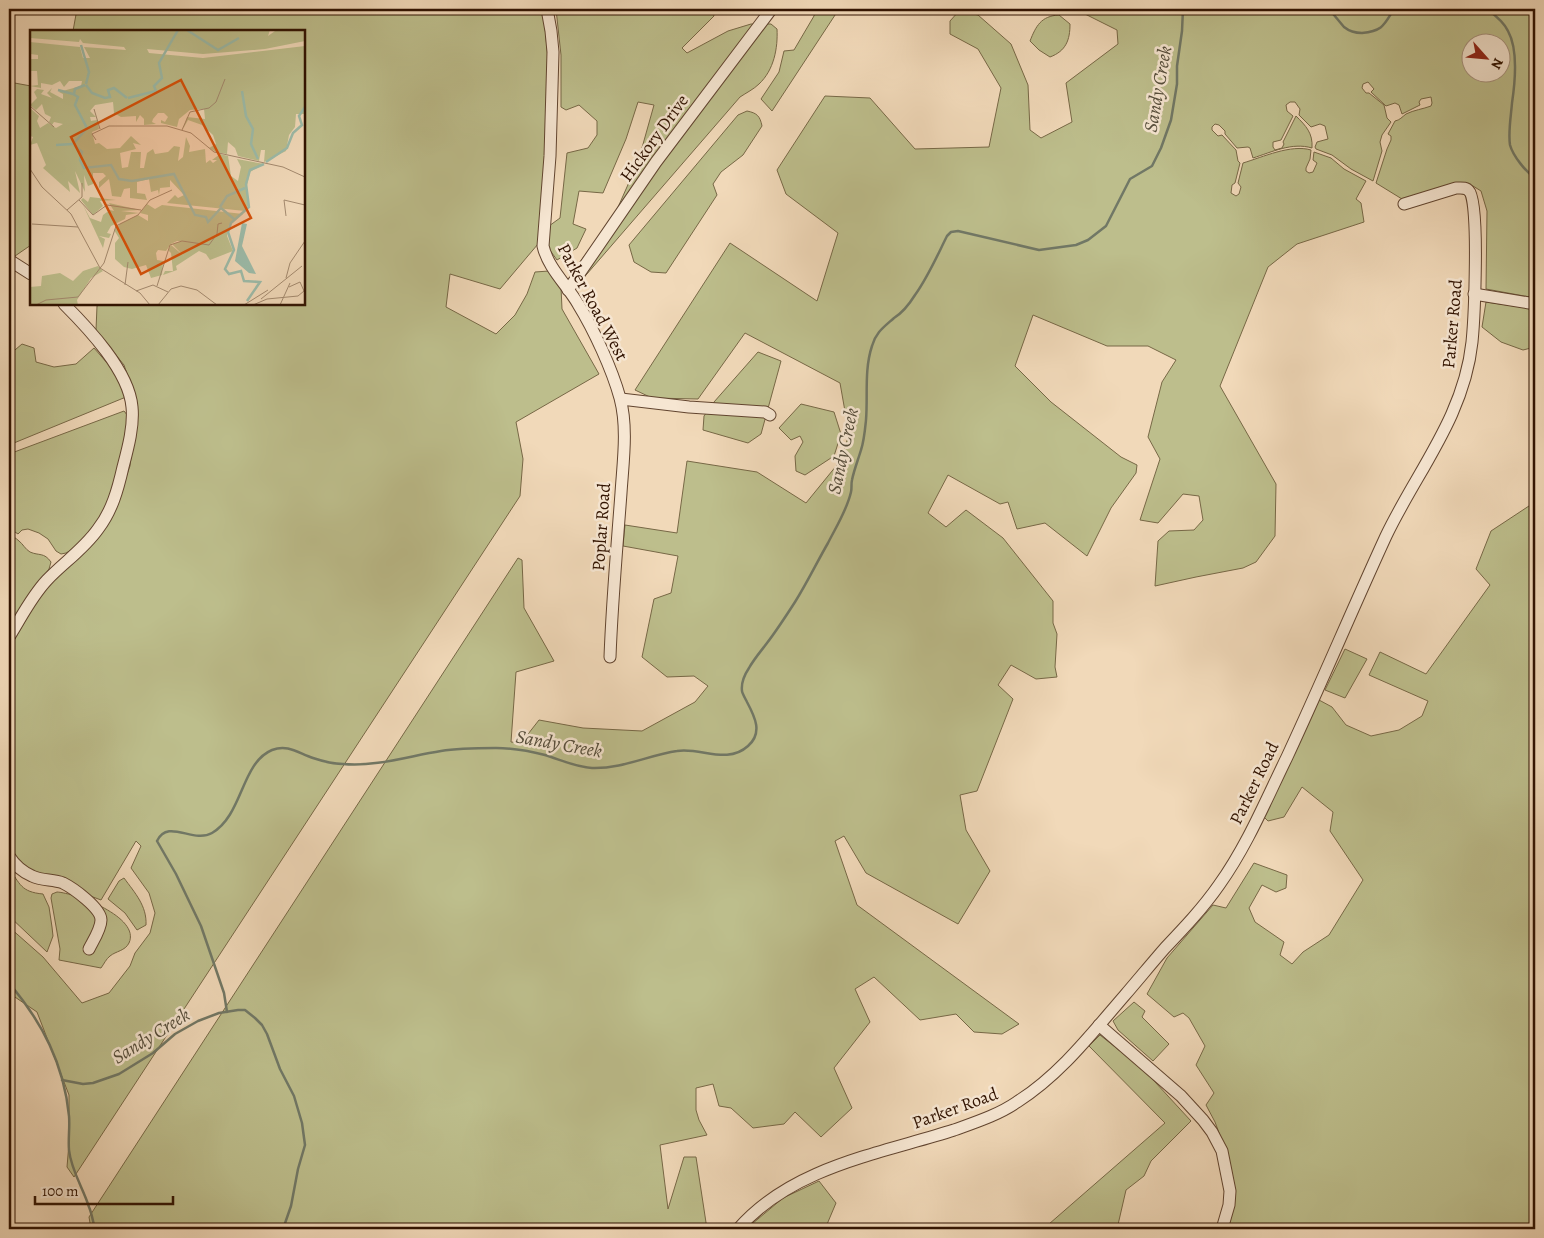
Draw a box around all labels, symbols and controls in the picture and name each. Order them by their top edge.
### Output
inset map [30,30,305,305]
north arrow [1462,32,1512,82]
water label: Sandy Creek [1138,44,1178,134]
text: N [1486,55,1508,73]
street label: Hickory Drive [614,89,694,187]
street label: Parker Road West [552,239,634,365]
street label: Parker Road [1436,278,1468,370]
water label: Sandy Creek [821,406,865,496]
street label: Poplar Road [586,482,616,572]
water label: Sandy Creek [514,724,604,764]
street label: Parker Road [1224,737,1285,828]
water label: Sandy Creek [107,1002,195,1070]
street label: Parker Road [909,1081,1001,1135]
scale bar [35,1173,172,1205]
text: 100 m [42,1181,79,1201]

